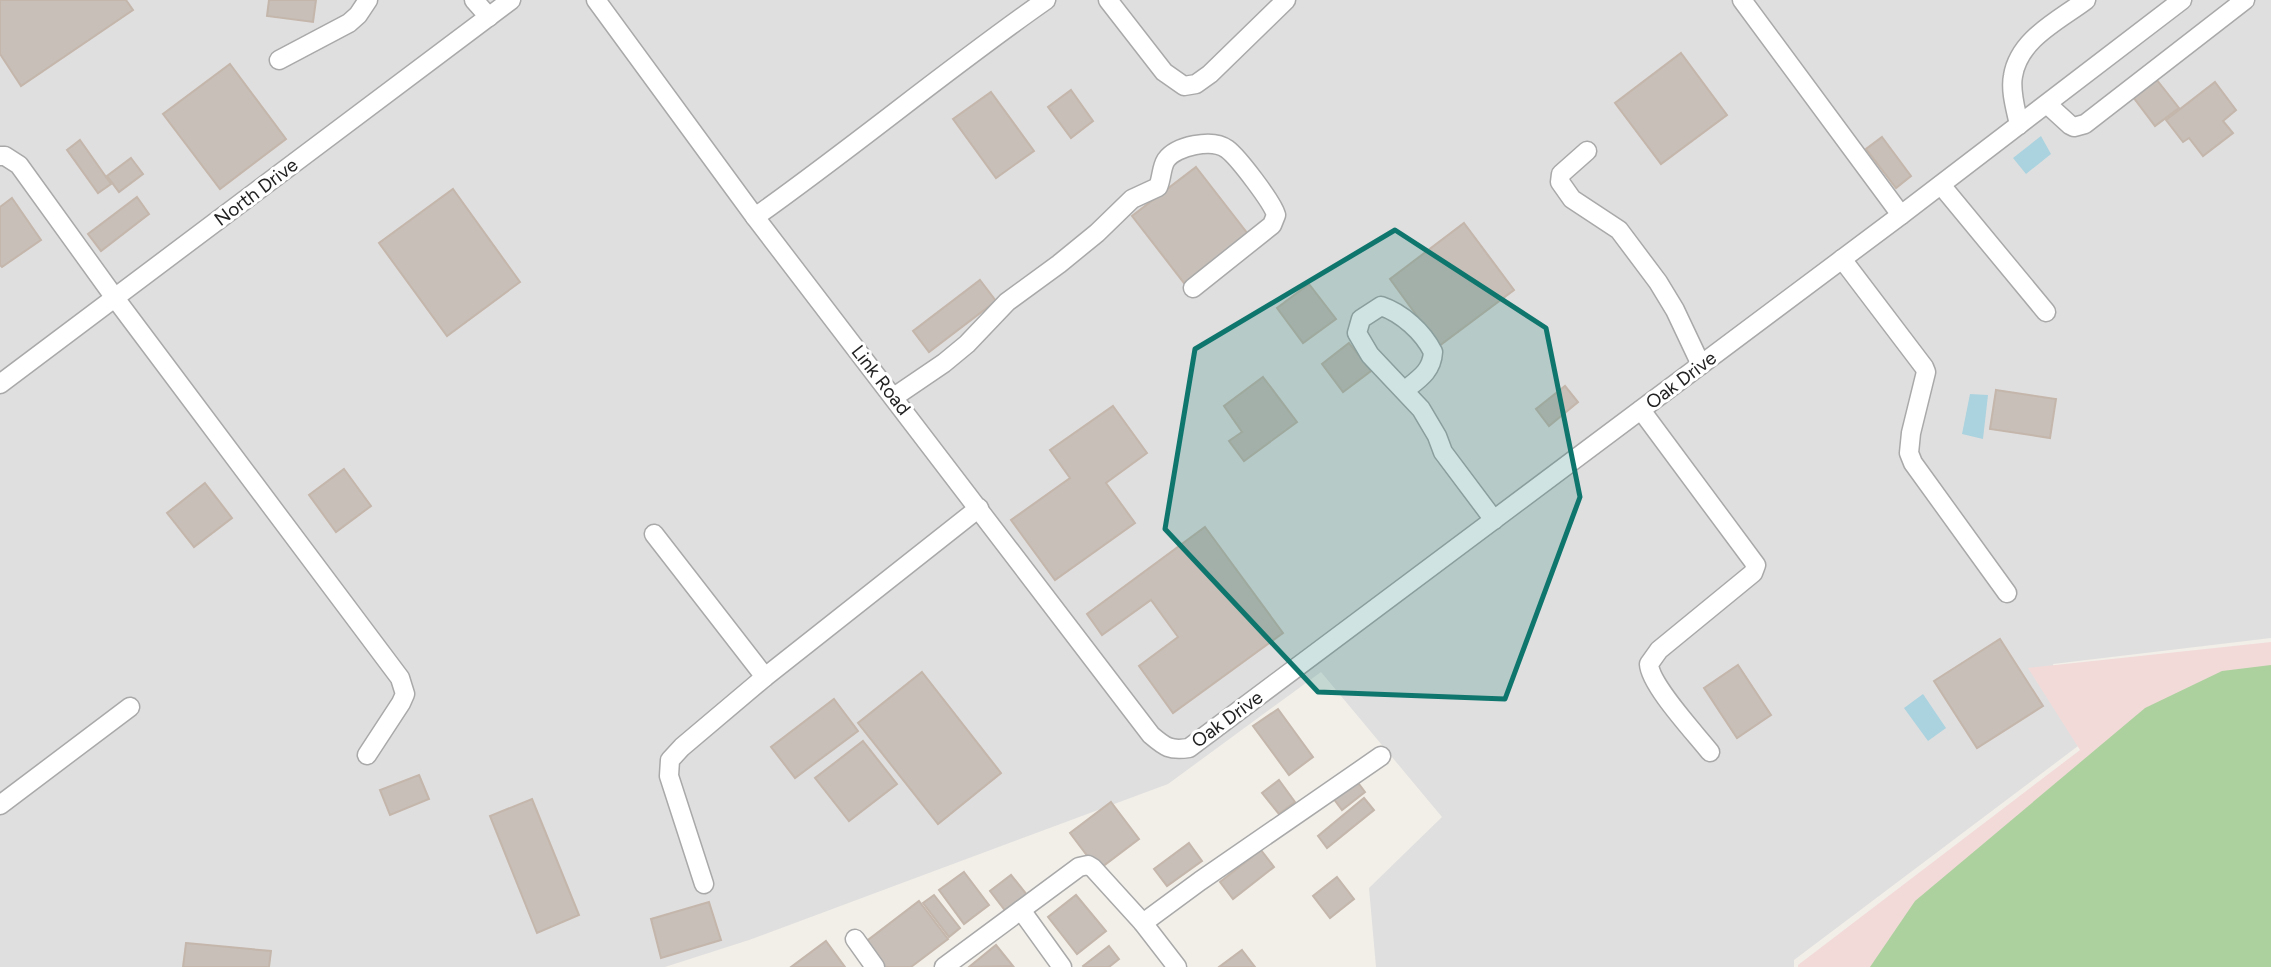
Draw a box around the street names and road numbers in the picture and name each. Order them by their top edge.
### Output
street label: North Drive [210,153,302,231]
street label: Link Road [847,340,915,420]
street label: Oak Drive [1641,346,1721,414]
street label: Oak Drive [1187,686,1267,752]

